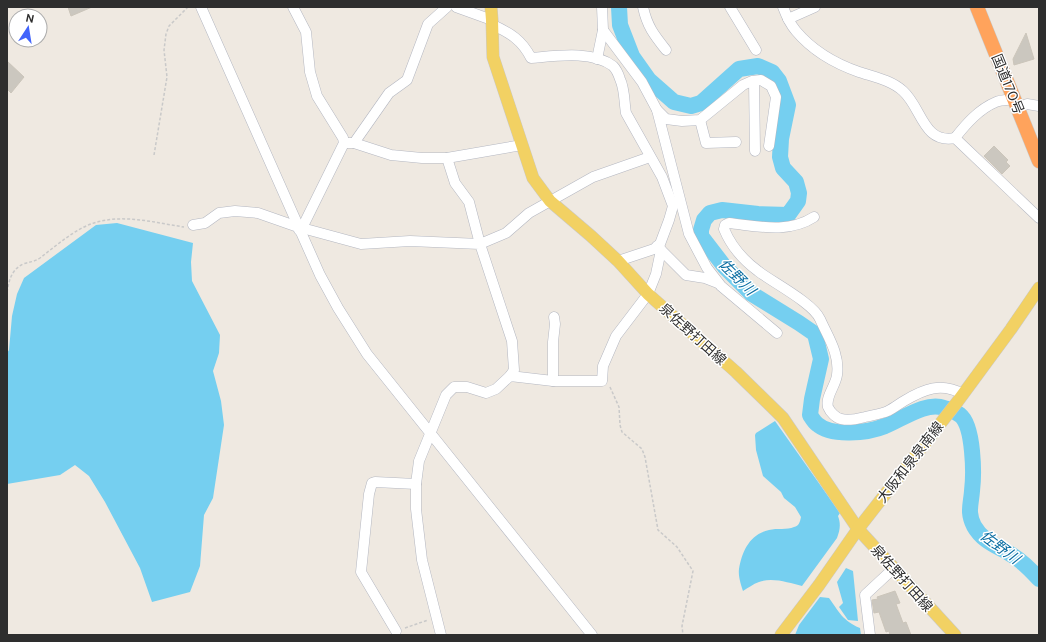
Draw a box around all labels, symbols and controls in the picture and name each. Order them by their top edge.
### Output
north arrow [8,8,48,48]
text: N [25,11,35,26]
street label: 国道170号 [988,51,1028,117]
water label: 佐野川 [714,254,761,301]
street label: 泉佐野打田線 [656,299,730,369]
street label: 大阪和泉泉南線 [873,418,947,506]
water label: 佐野川 [976,525,1026,570]
street label: 泉佐野打田線 [867,541,937,615]

